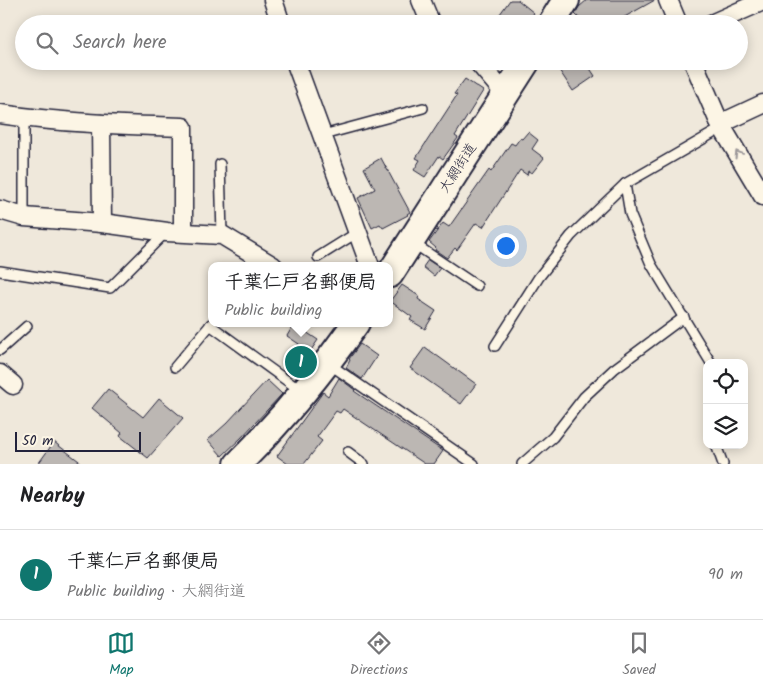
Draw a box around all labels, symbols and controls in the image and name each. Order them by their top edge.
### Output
search box [15,15,748,70]
text: Search here [73,28,167,58]
icon: search [33,29,61,57]
street label: 大網街道 [434,139,482,197]
one-way arrow [734,150,744,159]
your location [493,233,519,259]
popup [208,262,393,327]
text: 千葉仁戸名郵便局 [224,268,377,298]
text: Public building [224,298,322,323]
pin: 1 [285,343,317,381]
map controls [703,359,748,449]
button: locate [703,359,748,404]
button: layers [703,404,748,449]
scale bar [15,429,141,452]
text: 50 m [22,430,53,452]
text: Nearby [20,480,85,513]
text: 千葉仁戸名郵便局 [67,547,219,577]
text: 1 [34,562,38,587]
text: 90 m [708,562,743,587]
text: Public building · 大網街道 [67,579,245,604]
tab: Map [107,629,135,681]
tab: Directions [350,629,408,681]
tab: Saved [622,629,656,681]

